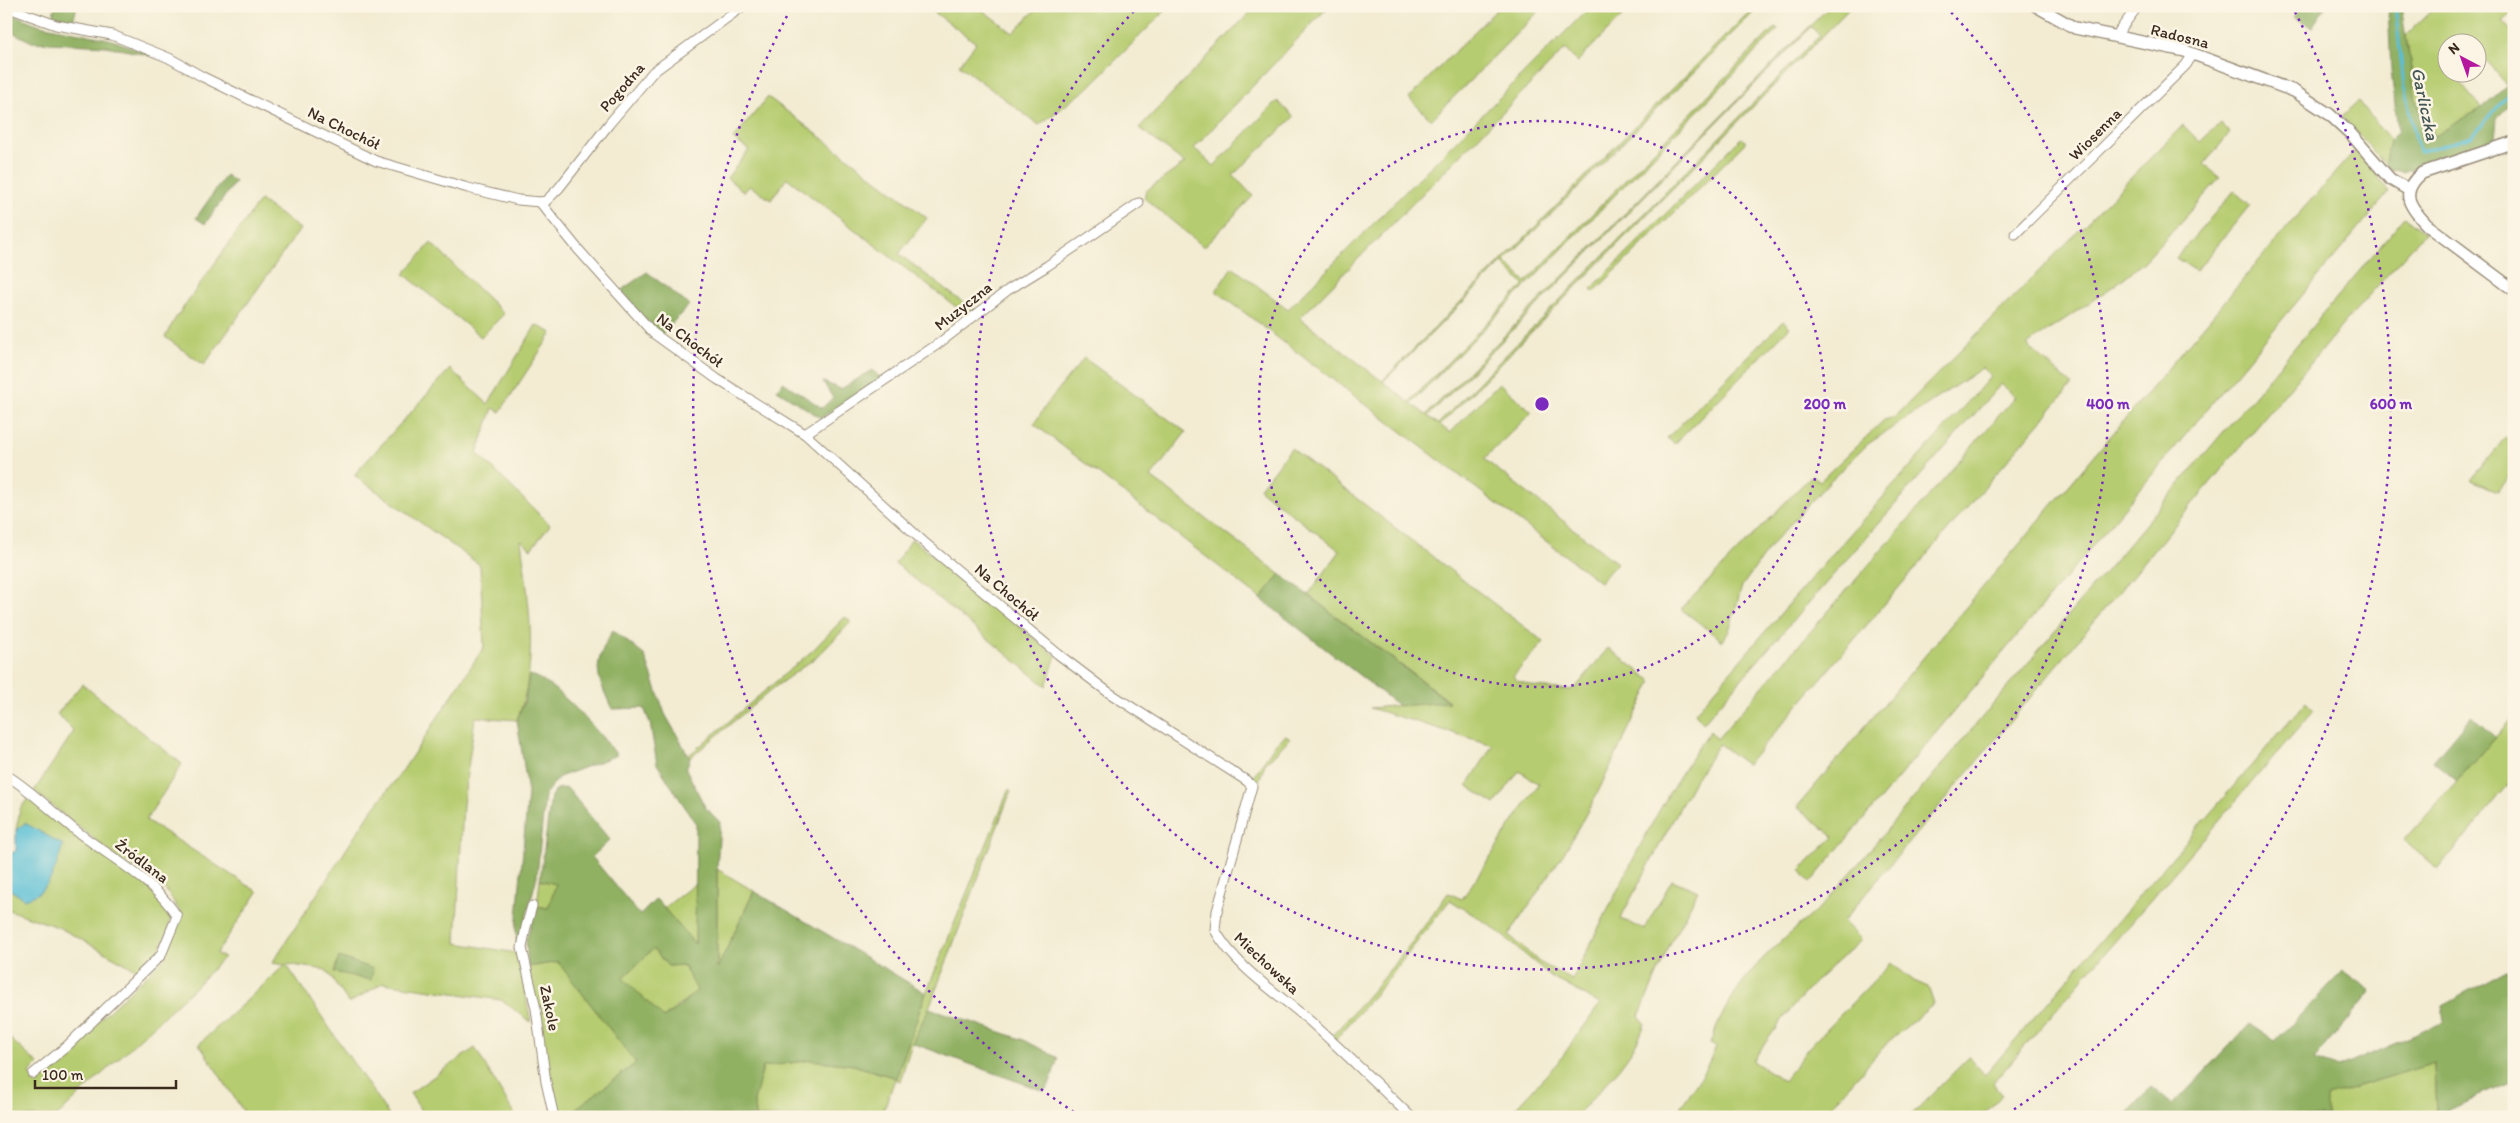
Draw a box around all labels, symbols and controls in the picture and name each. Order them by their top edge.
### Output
street label: Radosna [2149,20,2212,53]
north arrow [2438,32,2488,82]
text: N [2445,39,2463,58]
street label: Pogodna [595,58,649,116]
water label: Garliczka [2407,66,2444,143]
street label: Na Chochół [305,102,384,154]
street label: Wiosenna [2065,103,2126,164]
street label: Muzyczna [930,278,996,334]
street label: Na Chochół [653,309,727,371]
centre of rings [1533,395,1551,413]
text: 200 m [1804,395,1847,413]
text: 400 m [2086,395,2130,413]
text: 600 m [2370,395,2413,413]
street label: Na Chochół [971,560,1043,625]
street label: Źródlana [112,835,173,887]
street label: Miechowska [1230,928,1304,999]
street label: Zakole [536,983,564,1033]
scale bar [35,1058,176,1090]
text: 100 m [42,1066,84,1084]

